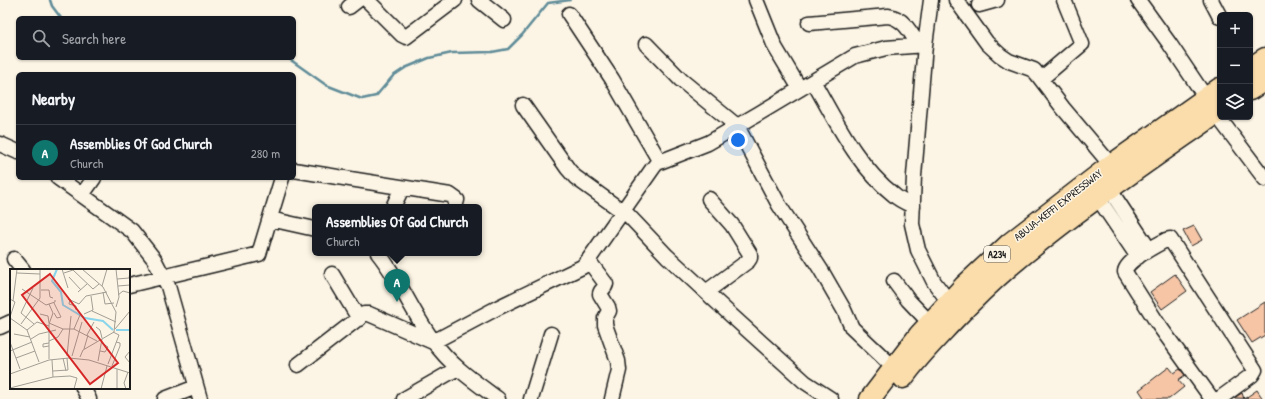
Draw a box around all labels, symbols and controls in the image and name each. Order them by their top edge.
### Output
map controls [1217,12,1253,120]
button: + [1217,12,1253,48]
search box [16,16,296,60]
icon: search [30,27,52,49]
text: Search here [62,28,126,49]
button: − [1217,48,1253,84]
button: layers [1217,84,1253,120]
text: Nearby [32,87,75,110]
your location [728,130,748,150]
text: Assemblies Of God Church [70,133,212,154]
text: A [42,144,48,162]
text: 280 m [251,144,280,162]
text: Church [70,154,103,172]
street label: ABUJA-KEFFI EXPRESSWAY [1011,166,1105,244]
popup [312,204,482,256]
text: Assemblies Of God Church [326,211,468,232]
text: Church [326,232,359,250]
road number: A234 [984,246,1010,262]
inset map [10,269,130,389]
pin: A [384,269,410,302]

